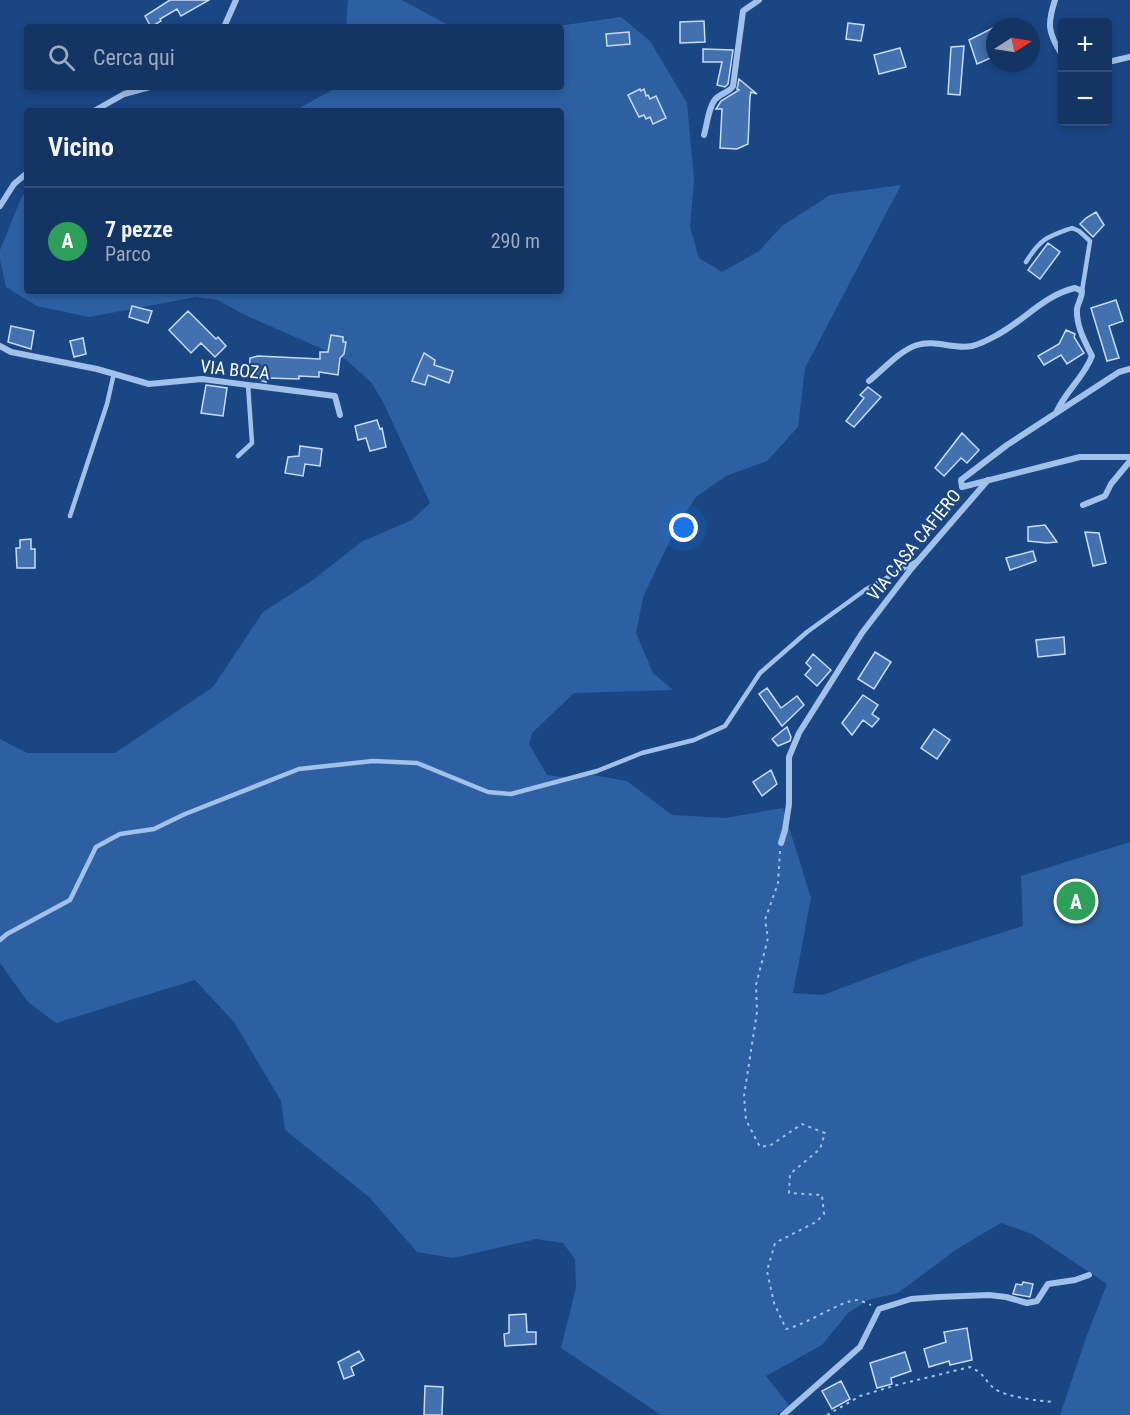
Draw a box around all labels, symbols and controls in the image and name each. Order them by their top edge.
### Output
north arrow [986,18,1040,72]
map controls [1058,18,1112,126]
button: + [1058,18,1112,72]
search box [24,24,564,90]
icon: search [45,41,78,74]
text: Cerca qui [93,45,175,70]
button: − [1058,72,1112,126]
text: Vicino [48,132,114,162]
text: 7 pezze [105,217,173,242]
text: A [62,229,73,253]
text: 290 m [491,229,540,253]
text: Parco [105,242,151,266]
street label: VIA BOZA [199,355,271,384]
street label: VIA CASA CAFIERO [862,485,965,604]
your location [669,513,698,542]
pin: A [1056,878,1096,924]

